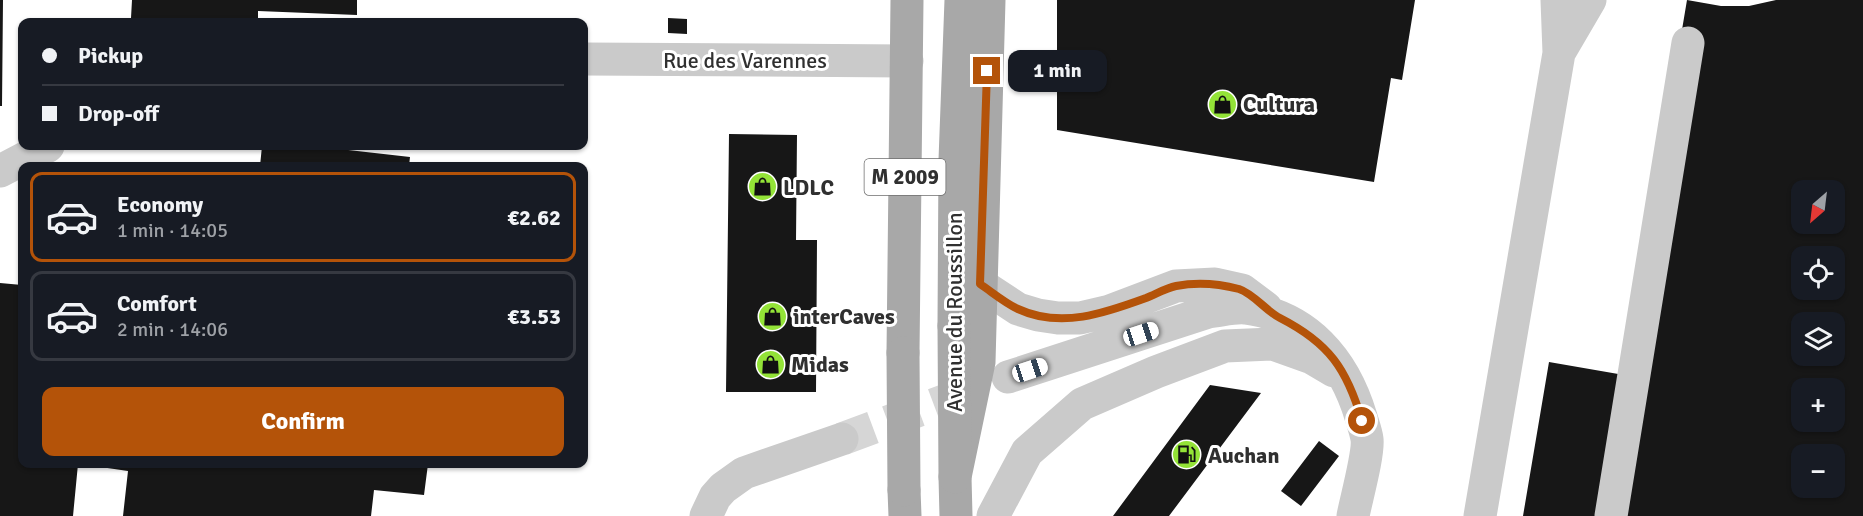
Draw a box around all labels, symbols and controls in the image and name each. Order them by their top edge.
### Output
text: Pickup [78,42,143,69]
street label: Rue des Varennes [663,47,827,74]
callout: 1 min [1008,50,1107,92]
route end [973,57,1000,84]
text: 1 min [1033,58,1082,83]
shop icon: Cultura [1206,88,1238,120]
place label: Cultura [1243,91,1315,118]
text: Drop-off [78,100,159,127]
road number: M 2009 [864,159,946,195]
shop icon: LDLC [746,171,778,203]
place label: LDLC [783,174,834,201]
north arrow [1791,180,1845,234]
map controls [1791,180,1845,498]
icon: car [45,190,99,244]
text: Economy [117,191,203,218]
text: €2.62 [507,204,561,231]
street label: Avenue du Roussillon [941,212,968,412]
text: 1 min · 14:05 [117,218,228,243]
button: locate [1791,246,1845,300]
icon: car [45,289,99,343]
text: Comfort [117,290,197,317]
shop icon: interCaves [756,300,788,332]
text: €3.53 [507,303,561,330]
place label: interCaves [793,303,895,330]
button: layers [1791,312,1845,366]
text: 2 min · 14:06 [117,317,228,342]
car [1121,320,1161,348]
shop icon: Midas [754,348,786,380]
place label: Midas [791,351,849,378]
car [1010,356,1050,384]
button: + [1791,378,1845,432]
button: Confirm [42,387,564,456]
route start [1348,407,1375,434]
fuel station icon: Auchan [1171,439,1203,471]
place label: Auchan [1208,442,1279,469]
button: − [1791,444,1845,498]

